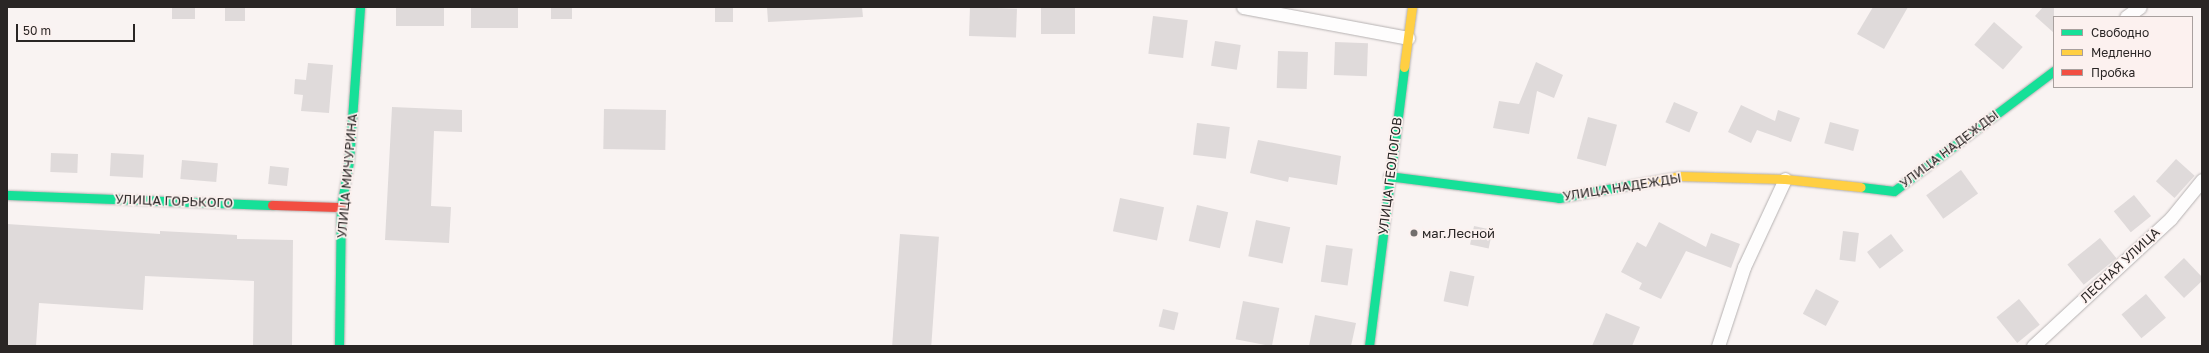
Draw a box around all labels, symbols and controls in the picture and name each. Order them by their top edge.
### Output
scale bar [18,16,137,42]
legend [2053,16,2193,88]
text: 50 m [23,23,51,38]
text: Свободно [2091,25,2149,40]
text: Медленно [2091,45,2151,60]
text: Пробка [2091,65,2135,80]
street label: УЛИЦА НАДЕЖДЫ [1897,107,2001,191]
street label: УЛИЦА МИЧУРИНА [334,113,360,239]
street label: УЛИЦА ГЕОЛОГОВ [1375,116,1405,236]
street label: УЛИЦА НАДЕЖДЫ [1562,170,1682,204]
street label: УЛИЦА ГОРЬКОГО [115,191,233,211]
street label: ЛЕСНАЯ УЛИЦА [2077,224,2163,306]
place label: маг.Лесной [1422,225,1495,241]
marker: маг.Лесной [1409,228,1419,238]

